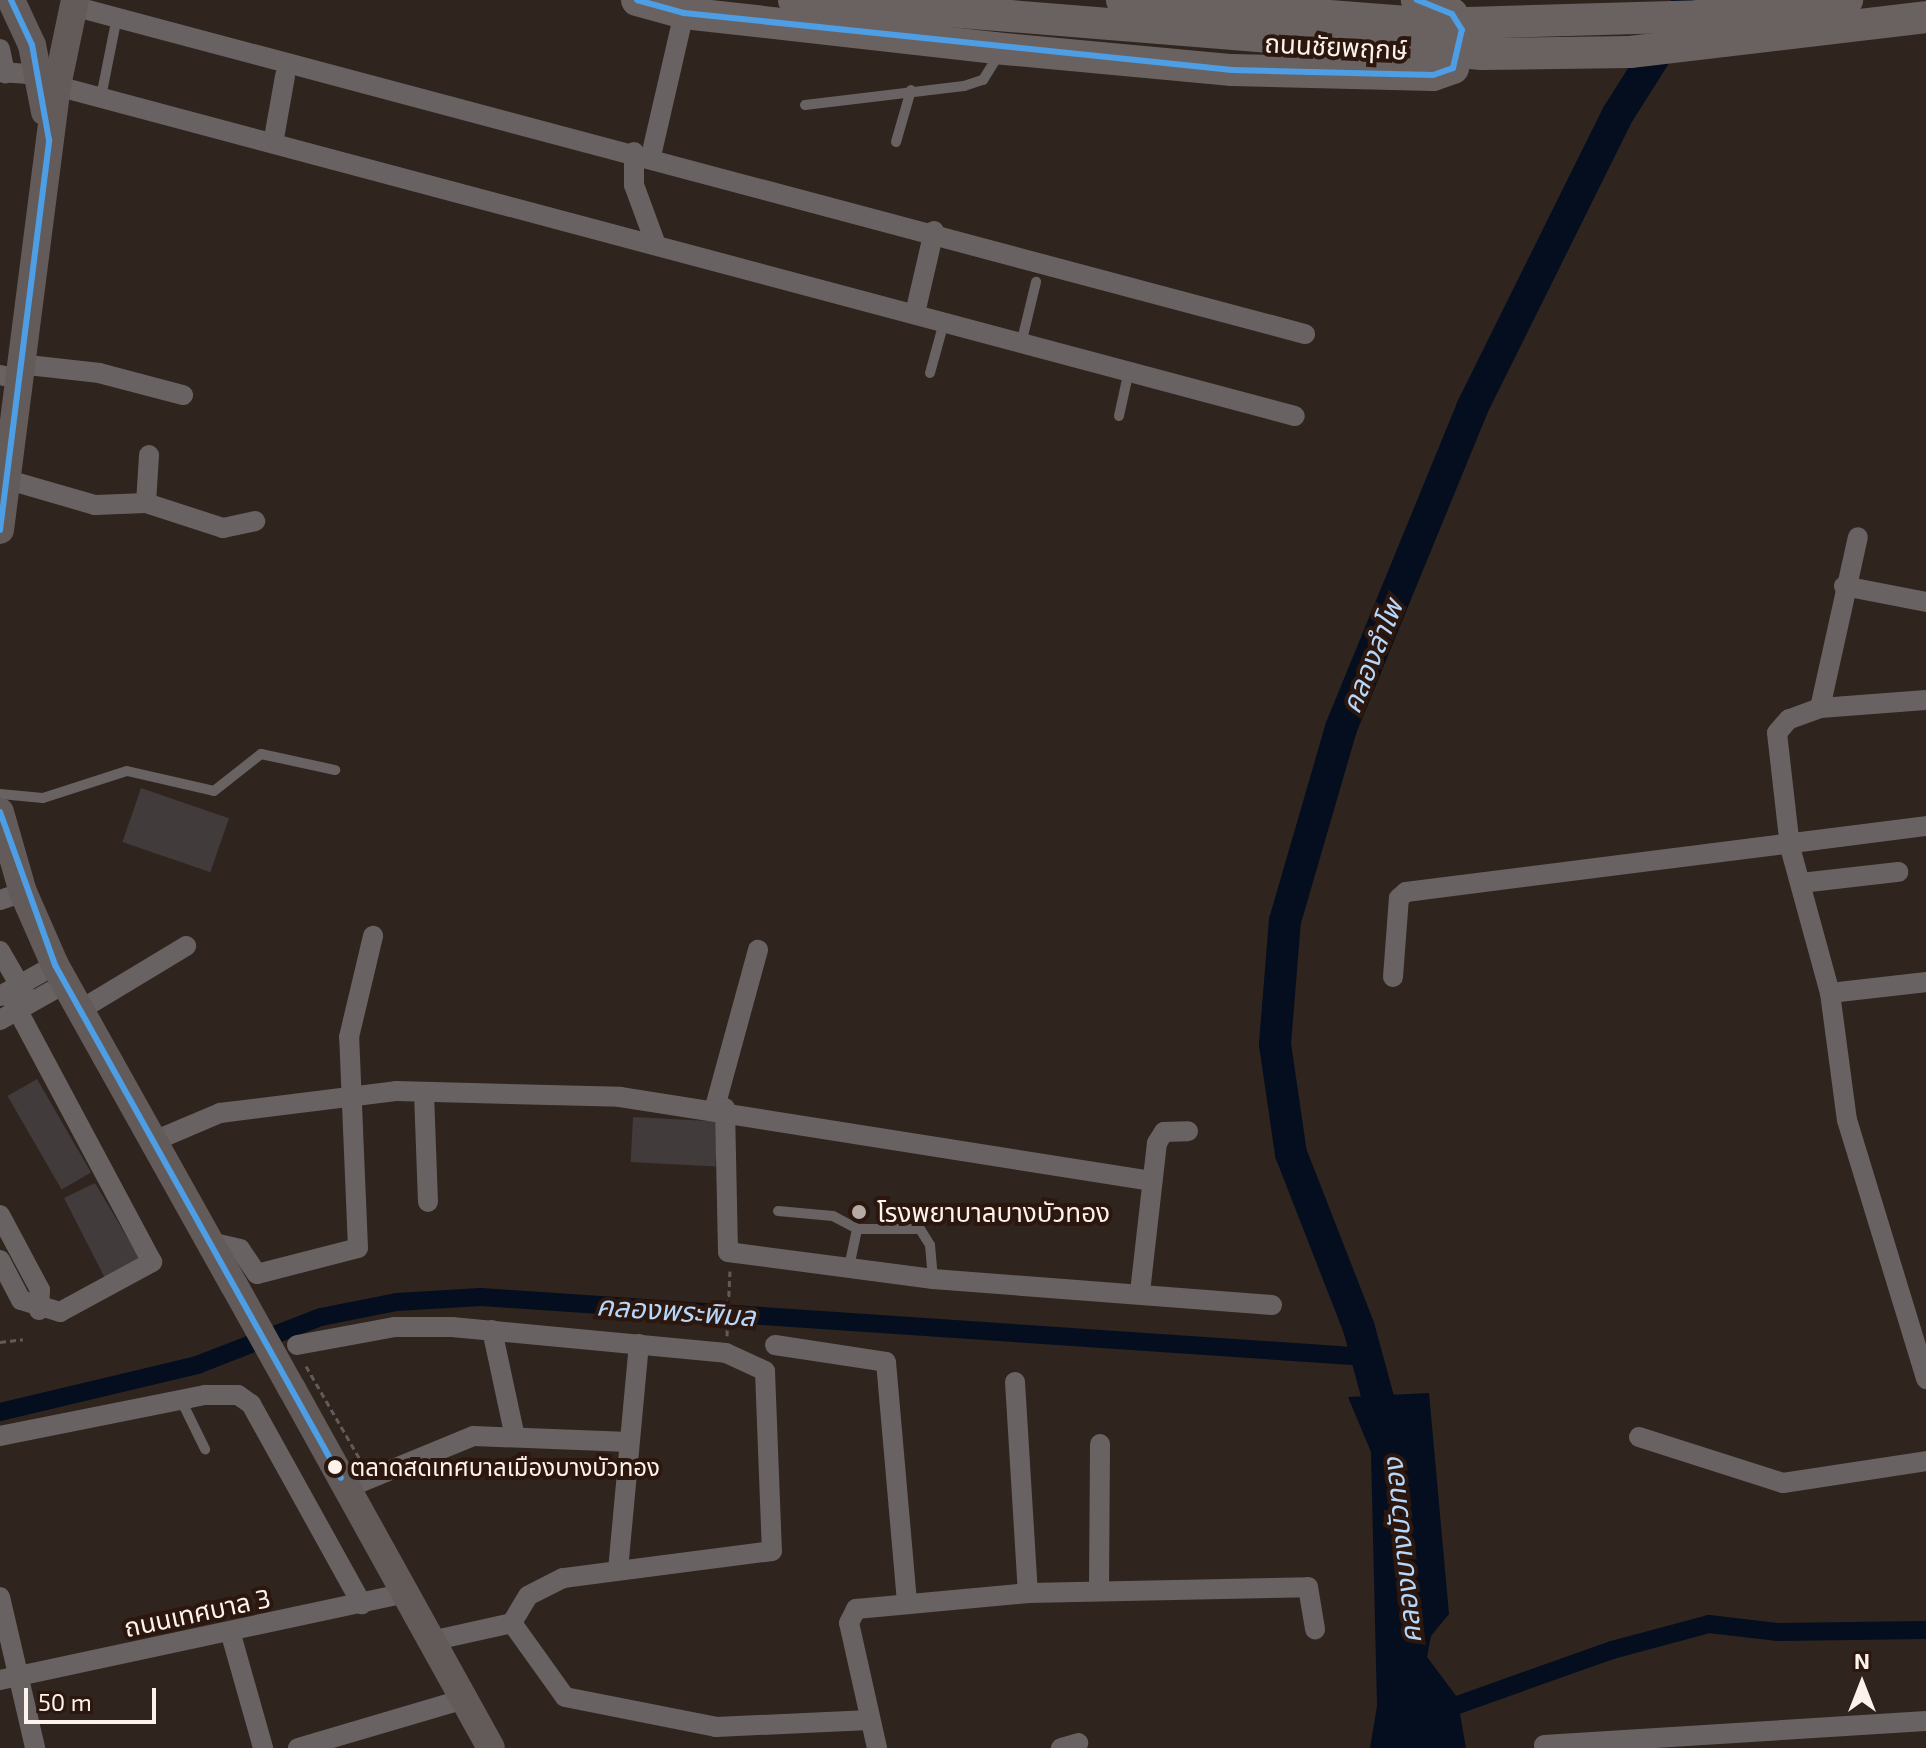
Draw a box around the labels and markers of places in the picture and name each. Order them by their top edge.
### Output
place label: โรงพยาบาลบางบัวทอง [877,1196,1110,1228]
marker: โรงพยาบาลบางบัวทอง [848,1201,870,1223]
place label: ตลาดสดเทศบาลเมืองบางบัวทอง [350,1453,660,1481]
marker: ตลาดสดเทศบาลเมืองบางบัวทอง [327,1459,343,1475]

